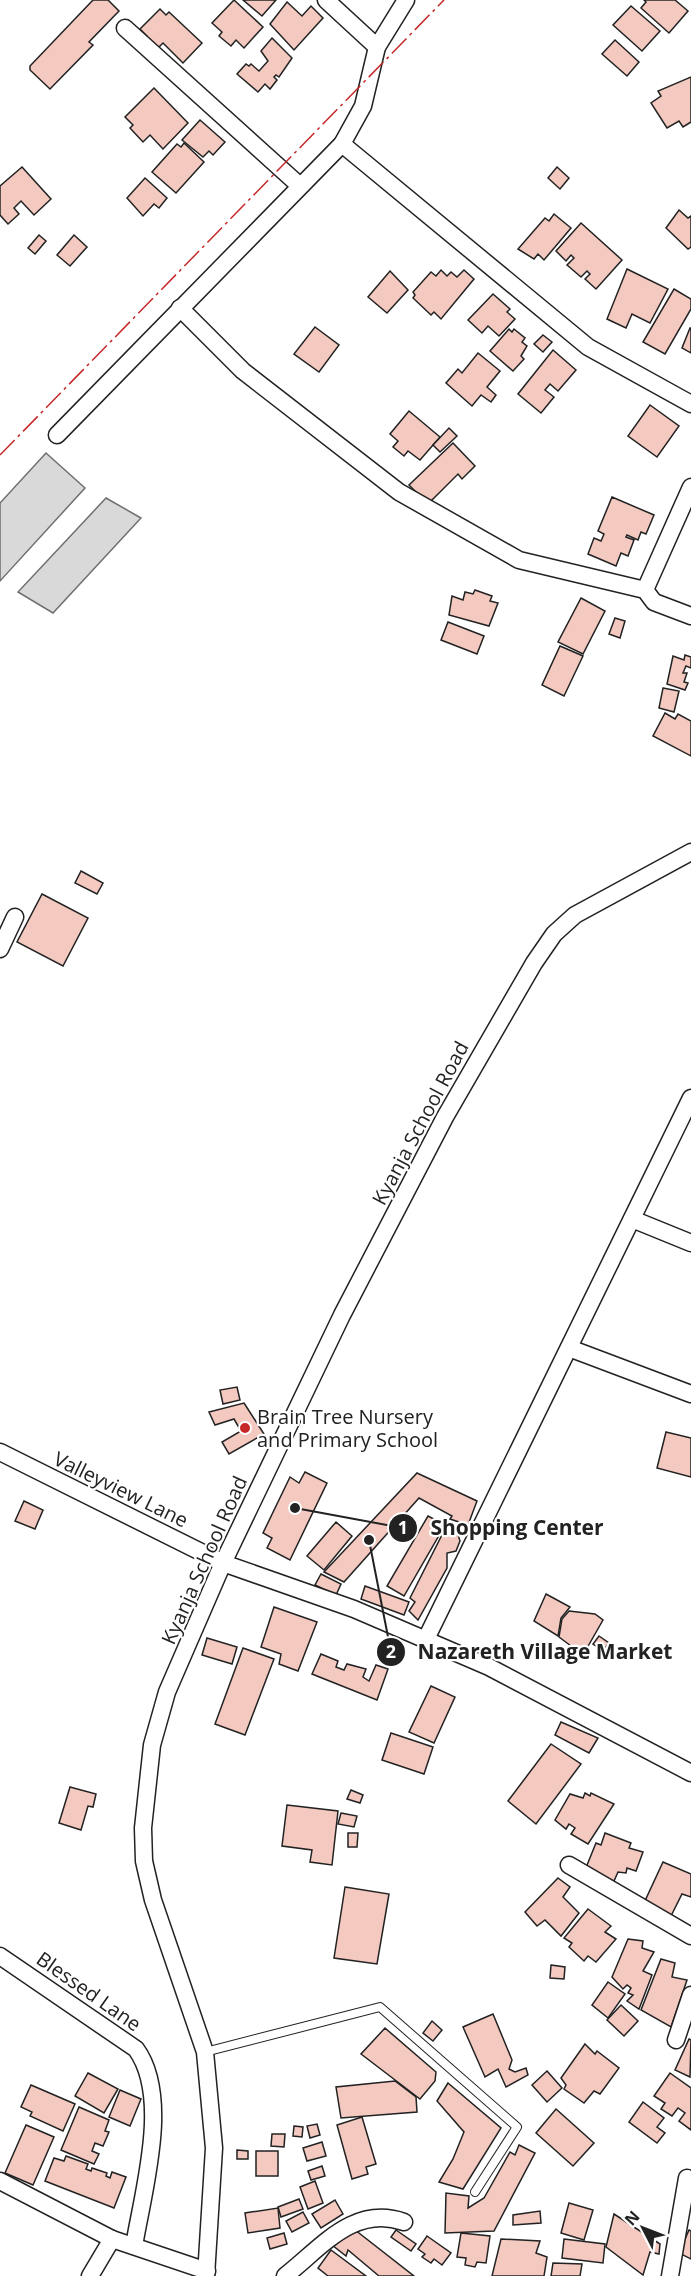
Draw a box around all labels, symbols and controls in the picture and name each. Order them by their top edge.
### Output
street label: Kyanja School Road [365,1036,475,1210]
place label: Brain Tree Nursery and Primary School [257,1403,438,1453]
marker: Brain Tree Nursery and Primary School [238,1421,252,1435]
street label: Valleyview Lane [49,1445,193,1533]
street label: Kyanja School Road [155,1471,253,1649]
callout: Shopping Center [388,1508,616,1547]
text: Shopping Center [430,1513,604,1541]
text: 1 [398,1515,408,1539]
callout: Nazareth Village Market [376,1632,684,1671]
text: Nazareth Village Market [418,1637,672,1665]
text: 2 [386,1639,396,1663]
street label: Blessed Lane [31,1945,147,2037]
north arrow [613,2198,673,2258]
text: N [619,2206,644,2230]

